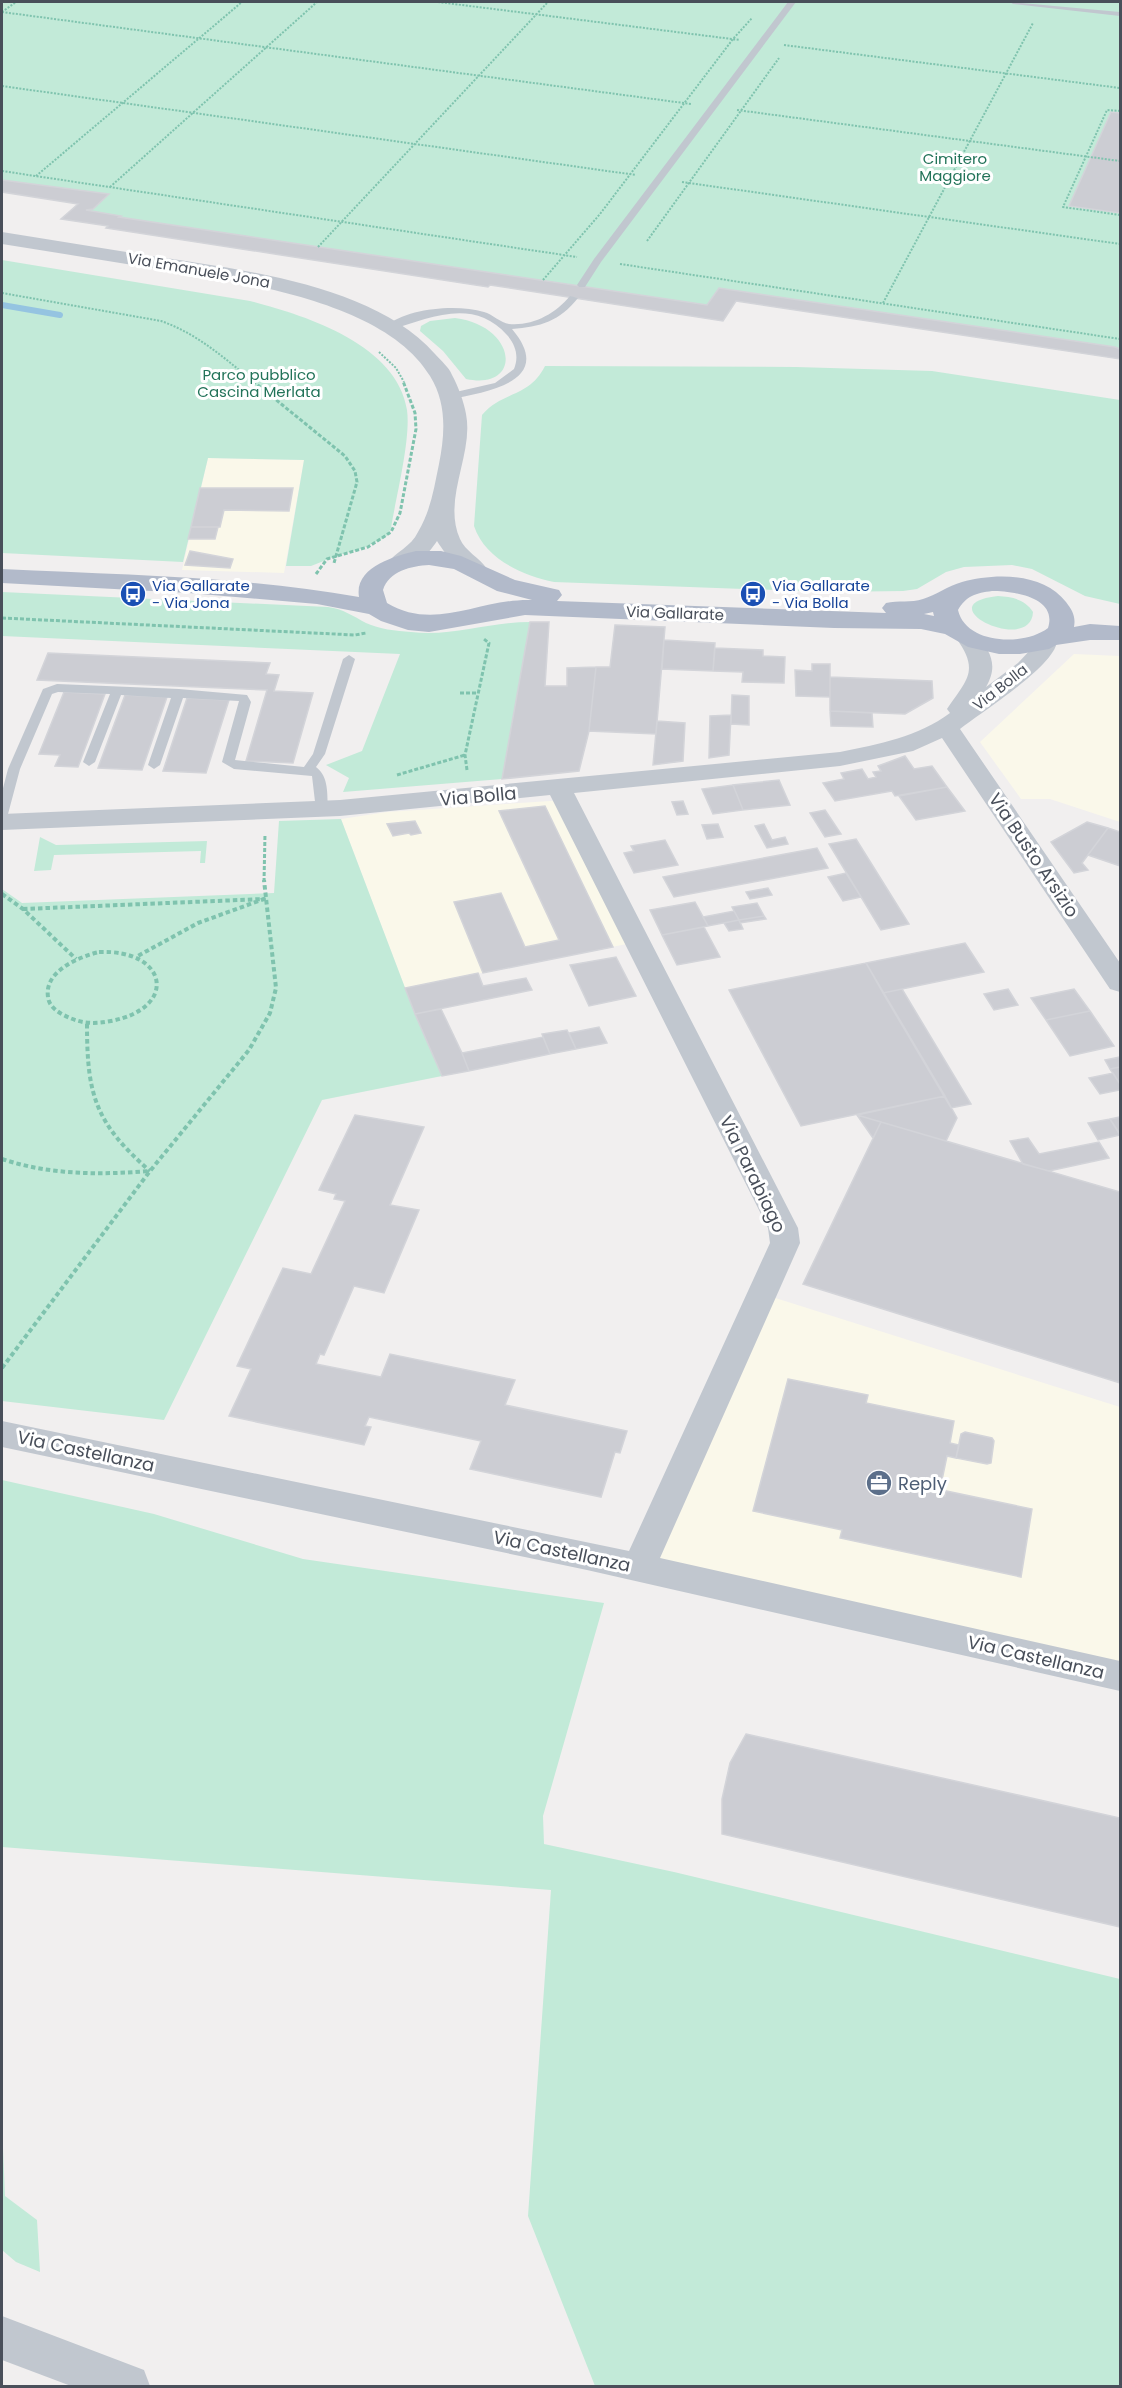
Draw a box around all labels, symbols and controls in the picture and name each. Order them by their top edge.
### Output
park label: Cimitero Maggiore [919,148,991,186]
street label: Via Emanuele Jona [126,247,272,293]
park label: Parco pubblico Cascina Merlata [197,364,321,402]
place label: Via Gallarate - Via Jona [152,575,250,613]
place label: Via Gallarate - Via Bolla [772,575,870,613]
bus stop icon: Via Gallarate - Via Jona [118,579,148,609]
bus stop icon: Via Gallarate - Via Bolla [738,579,768,609]
street label: Via Gallarate [626,601,724,625]
street label: Via Bolla [968,659,1032,715]
street label: Via Bolla [438,780,518,812]
street label: Via Busto Arsizio [983,788,1085,922]
street label: Via Parabiago [714,1111,792,1237]
street label: Via Castellanza [15,1424,157,1478]
office icon: Reply [864,1468,894,1498]
place label: Reply [898,1471,947,1496]
street label: Via Castellanza [491,1524,633,1578]
street label: Via Castellanza [965,1629,1107,1685]

